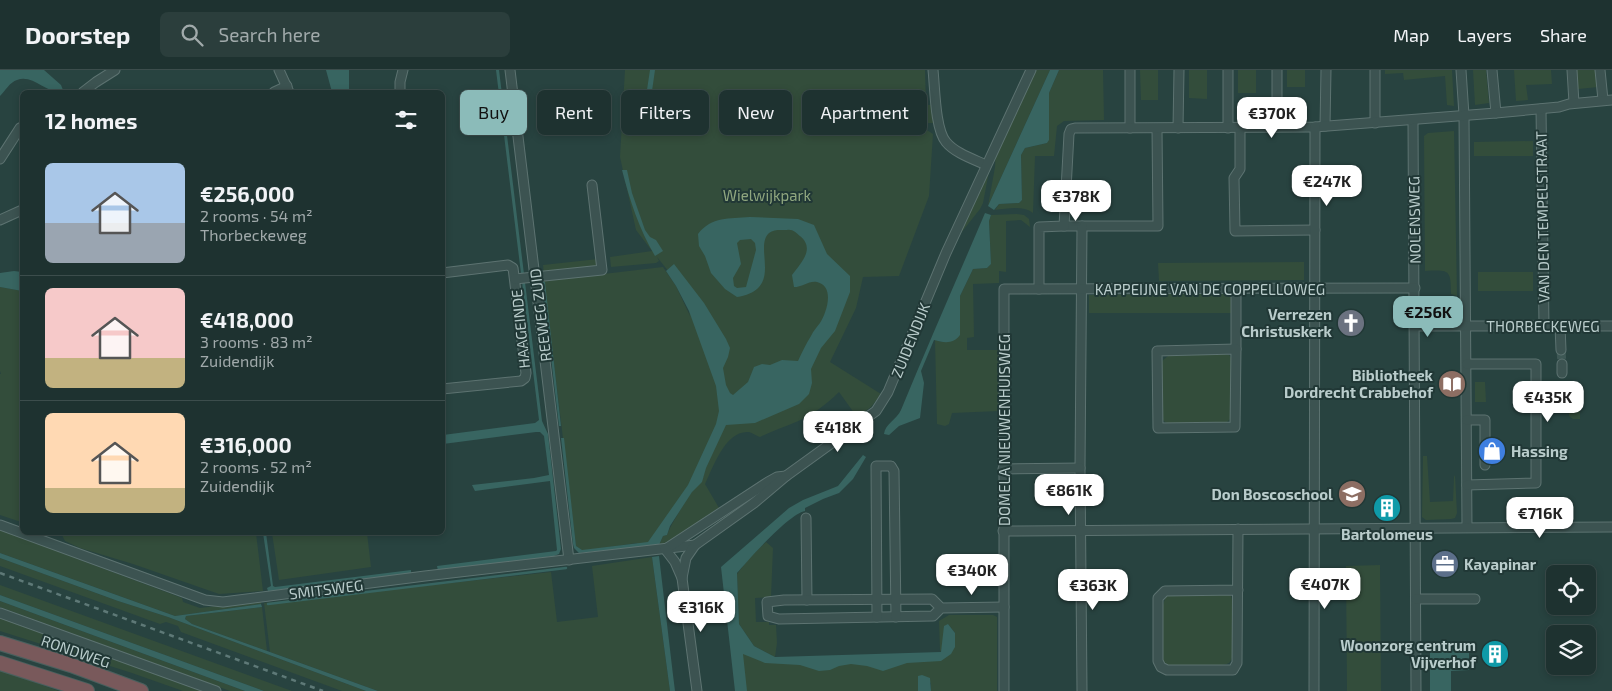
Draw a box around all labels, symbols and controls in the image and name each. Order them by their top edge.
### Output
search box [160,12,510,57]
text: Doorstep [25,20,130,49]
icon: search [178,21,206,49]
text: Search here [218,23,321,46]
text: Map [1393,24,1429,46]
text: Layers [1457,24,1512,46]
text: Share [1540,24,1587,46]
chip: Buy [460,90,527,135]
chip: Rent [537,90,611,135]
chip: Filters [621,90,709,135]
chip: New [719,90,792,135]
chip: Apartment [802,90,927,135]
pin: €370K [1237,97,1307,139]
text: €370K [1248,103,1296,122]
icon: filters [392,106,420,134]
text: 12 homes [45,108,137,133]
street label: VAN DEN TEMPELSTRAAT [1531,131,1552,303]
pin: €247K [1292,164,1362,207]
text: €247K [1303,171,1351,190]
street label: NOLENSWEG [1404,176,1424,264]
pin: €378K [1041,180,1111,222]
text: €256,000 [200,181,295,206]
icon: home [85,183,145,243]
park label: Wielwijkpark [723,186,812,205]
text: €378K [1052,186,1100,205]
text: 2 rooms · 54 m² [200,206,313,225]
text: Thorbeckeweg [200,225,307,244]
street label: REEWEG ZUID [525,267,555,363]
street label: KAPPEIJNE VAN DE COPPELLOWEG [1095,280,1325,298]
street label: HAAGEINDE [507,289,533,369]
pin: €256K [1393,296,1463,338]
street label: ZUIDENDIJK [887,300,933,380]
text: €256K [1404,302,1452,321]
place label: Verrezen Christuskerk [1241,305,1333,340]
text: €418,000 [200,307,294,332]
icon: home [85,308,145,368]
church icon: Verrezen Christuskerk [1336,308,1366,338]
street label: THORBECKEWEG [1486,317,1600,335]
text: 3 rooms · 83 m² [200,332,313,351]
street label: DOMELA NIEUWENHUISWEG [995,334,1013,526]
text: Zuidendijk [200,351,274,370]
place label: Bibliotheek Dordrecht Crabbehof [1284,366,1434,401]
library icon: Bibliotheek Dordrecht Crabbehof [1437,369,1467,399]
pin: €435K [1513,380,1583,423]
text: €435K [1524,387,1572,406]
pin: €418K [803,410,873,453]
text: €418K [814,417,862,436]
text: €316,000 [200,432,292,457]
icon: home [85,433,145,493]
shop icon: Hassing [1477,436,1507,466]
place label: Hassing [1511,442,1568,460]
text: 2 rooms · 52 m² [200,457,312,476]
pin: €861K [1034,474,1104,516]
text: Zuidendijk [200,476,274,495]
school or university icon: Don Boscoschool [1337,479,1367,509]
text: €861K [1046,480,1092,499]
place label: Don Boscoschool [1212,485,1333,503]
building icon: Bartolomeus [1372,493,1402,523]
pin: €716K [1505,496,1575,539]
text: €716K [1517,503,1563,522]
place label: Bartolomeus [1341,525,1433,543]
office icon: Kayapinar [1430,549,1460,579]
pin: €340K [937,554,1007,596]
place label: Kayapinar [1464,555,1537,574]
text: €340K [947,560,997,579]
map controls [1546,565,1596,675]
button: locate [1546,565,1596,615]
pin: €363K [1058,568,1128,611]
pin: €407K [1290,568,1360,610]
text: €407K [1300,574,1350,593]
text: €363K [1069,575,1117,594]
street label: SMITSWEG [288,576,364,602]
pin: €316K [666,590,736,633]
text: €316K [678,597,724,616]
button: layers [1546,625,1596,675]
street label: RONDWEG [39,631,113,671]
place label: Woonzorg centrum Vijverhof [1340,636,1477,671]
building icon: Woonzorg centrum Vijverhof [1480,639,1510,669]

